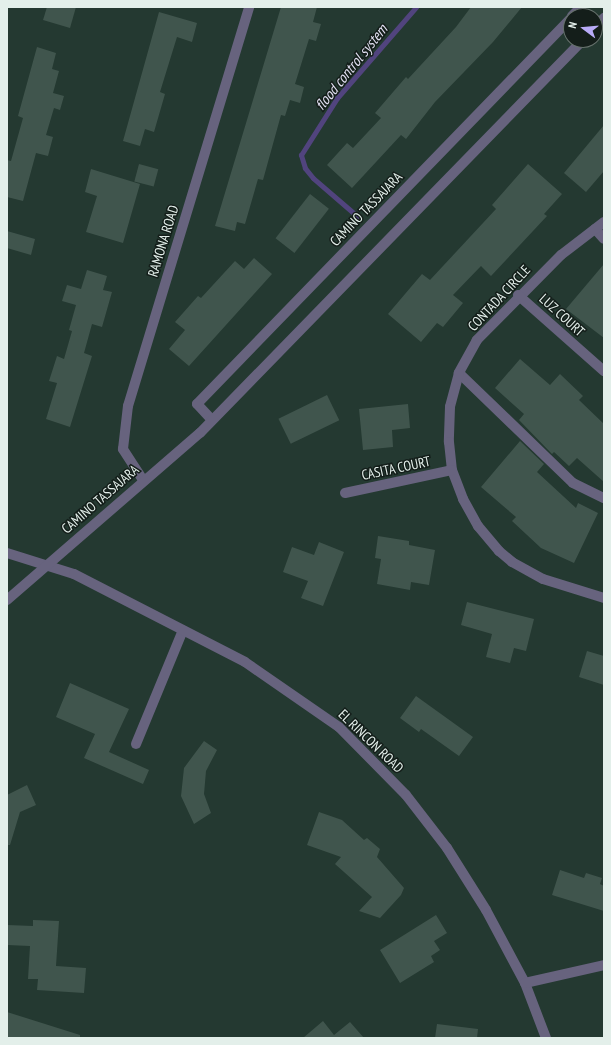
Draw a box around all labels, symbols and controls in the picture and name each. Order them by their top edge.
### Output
north arrow [563,8,603,48]
text: N [565,20,580,30]
water label: flood control system [311,21,391,113]
street label: CAMINO TASSAJARA [326,168,406,250]
street label: RAMONA ROAD [144,203,182,279]
street label: CONTADA CIRCLE [464,261,534,335]
street label: LUZ COURT [536,290,588,340]
street label: CASITA COURT [360,452,432,484]
street label: CAMINO TASSAJARA [58,461,142,537]
street label: EL RINCON ROAD [335,706,407,776]

